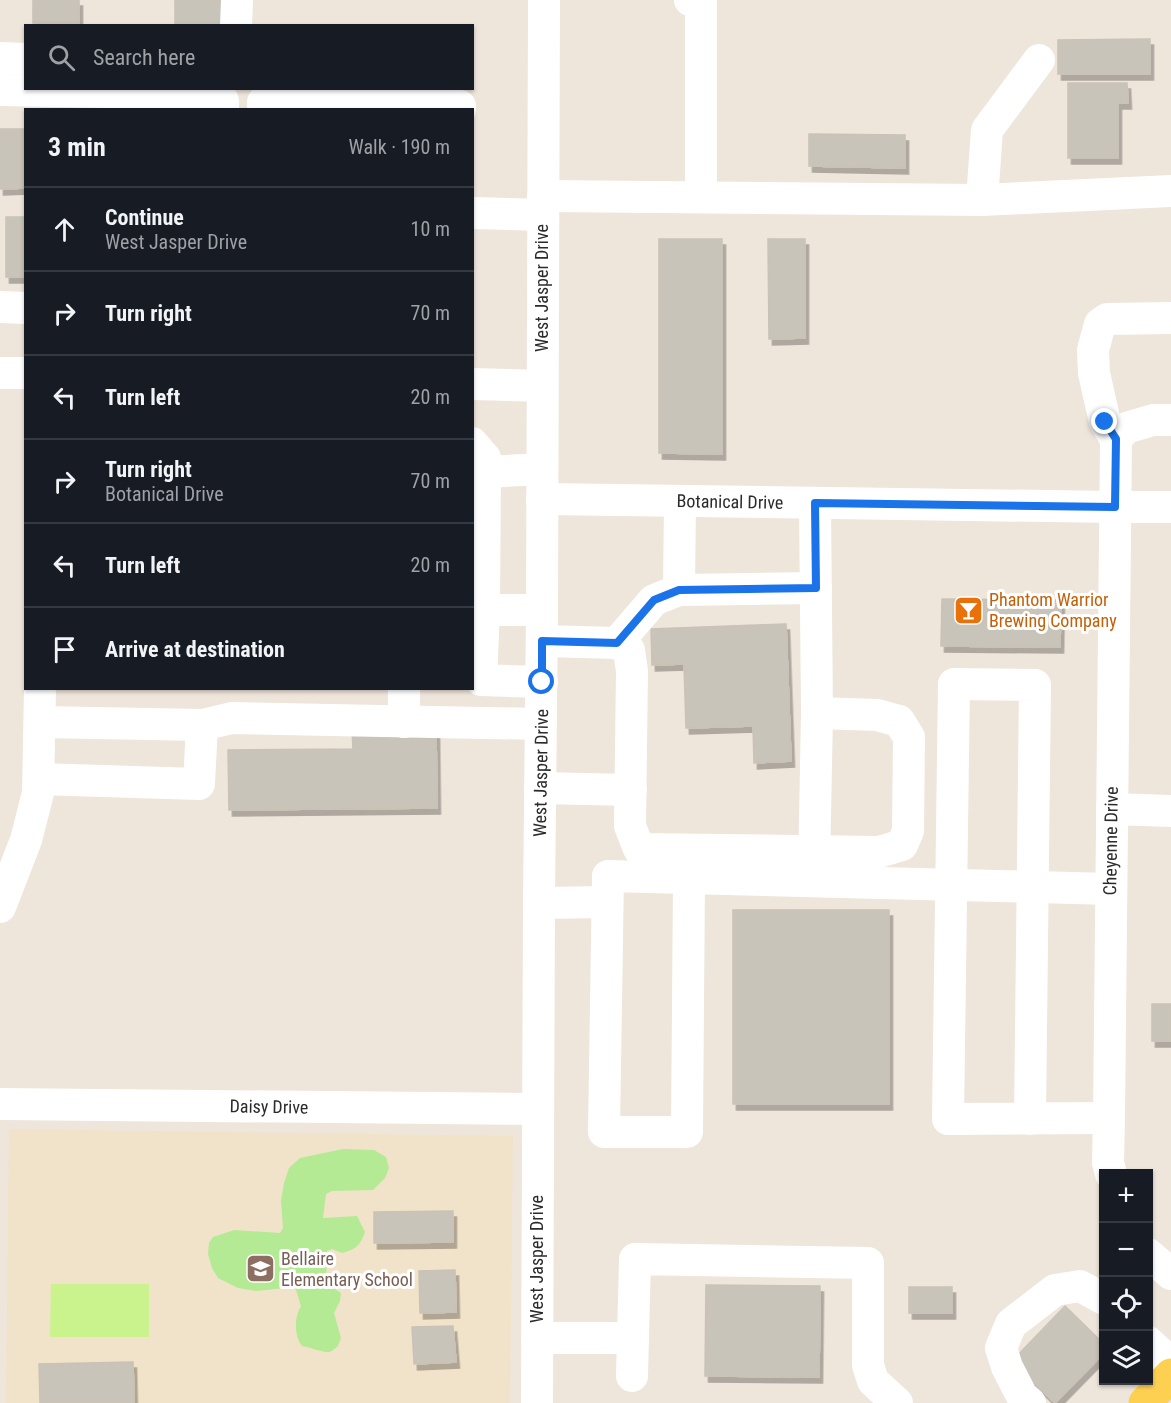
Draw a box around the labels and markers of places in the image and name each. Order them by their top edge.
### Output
place label: Phantom Warrior Brewing Company [989,589,1117,631]
bar icon: Phantom Warrior Brewing Company [952,594,984,626]
place label: Bellaire Elementary School [281,1248,413,1290]
school or university icon: Bellaire Elementary School [244,1253,276,1285]

